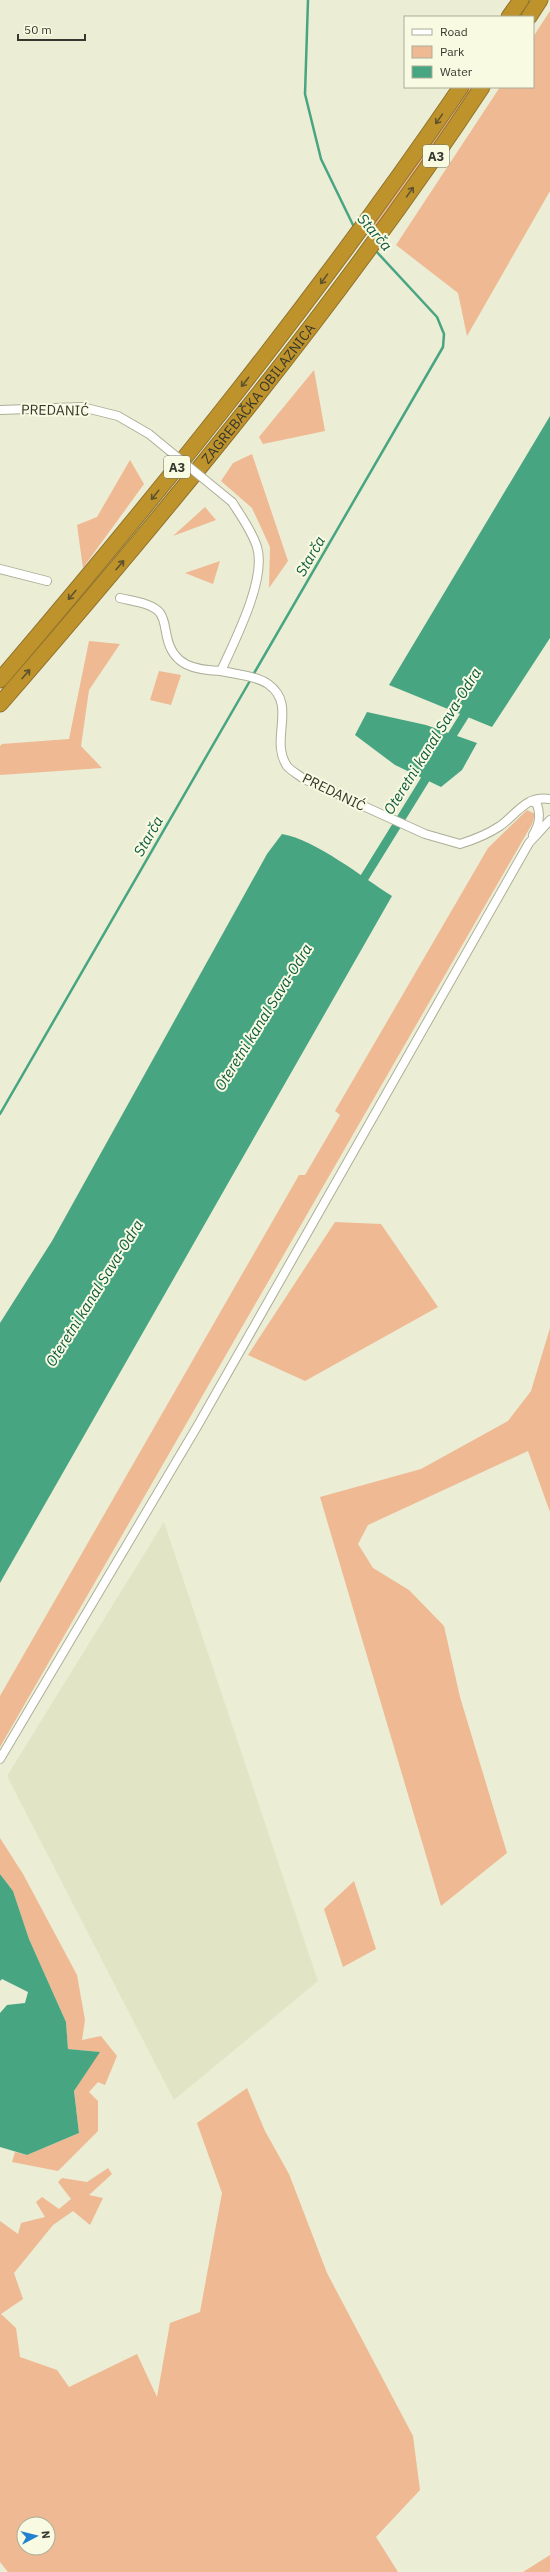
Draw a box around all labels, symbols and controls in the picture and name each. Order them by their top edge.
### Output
scale bar [18,16,85,42]
legend [404,16,534,88]
text: 50 m [24,22,52,37]
text: Road [440,24,468,39]
text: Park [440,44,465,59]
text: Water [440,64,473,79]
one-way arrow [435,113,443,124]
road number: A3 [423,145,449,167]
one-way arrow [406,187,414,198]
water label: Starča [354,209,397,255]
one-way arrow [320,274,328,285]
street label: ZAGREBAČKA OBILAZNICA [197,320,319,467]
one-way arrow [241,377,249,388]
street label: PREDANIĆ [21,399,89,420]
road number: A3 [164,456,190,478]
one-way arrow [151,489,159,500]
water label: Starča [291,532,329,580]
one-way arrow [115,561,124,571]
one-way arrow [68,590,77,601]
water label: Oteretni kanal Sava-Odra [379,664,485,818]
one-way arrow [21,669,30,679]
street label: PREDANIĆ [299,768,369,815]
water label: Starča [129,812,167,860]
water label: Oteretni kanal Sava-Odra [210,940,316,1094]
water label: Oteretni kanal Sava-Odra [41,1216,147,1370]
north arrow [16,2516,56,2556]
text: N [38,2530,53,2540]

